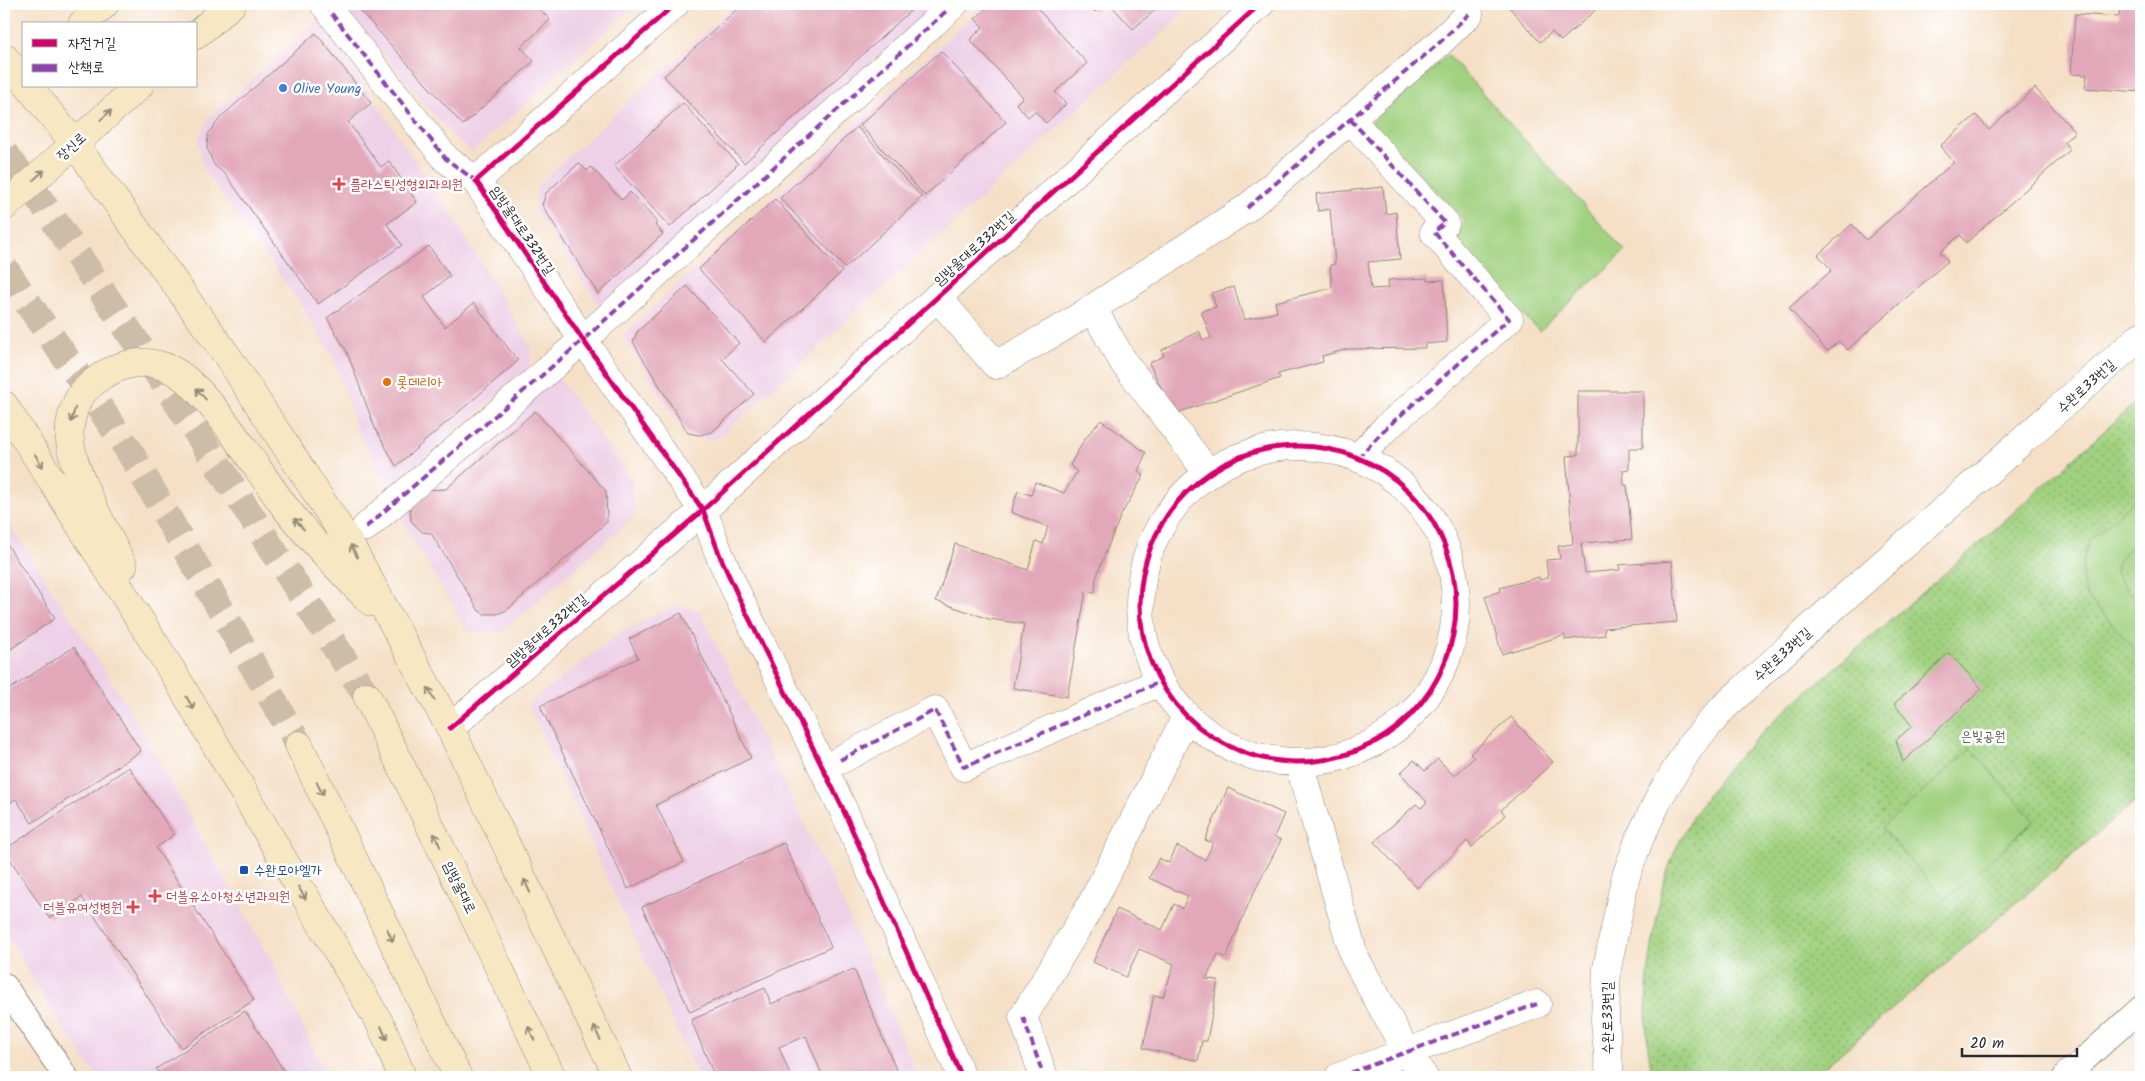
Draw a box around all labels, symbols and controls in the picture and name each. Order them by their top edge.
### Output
legend [22,22,198,88]
text: 자전거길 [68,32,116,56]
text: 산책로 [68,56,104,80]
place label: Olive Young [293,78,361,100]
marker: Olive Young [277,82,289,94]
one-way arrow [100,109,113,121]
street label: 장신로 [52,127,92,166]
one-way arrow [32,169,45,181]
place label: 플라스틱성형외과의원 [350,174,463,196]
marker: 플라스틱성형외과의원 [332,177,346,191]
street label: 임방울대로332번길 [484,182,560,280]
street label: 임방울대로332번길 [929,206,1021,291]
street label: 수완로33번길 [2052,354,2121,419]
place label: 롯데리아 [397,372,443,394]
marker: 롯데리아 [381,376,393,388]
one-way arrow [195,387,207,400]
one-way arrow [68,407,78,423]
one-way arrow [34,454,44,468]
one-way arrow [293,517,304,530]
one-way arrow [348,545,358,559]
street label: 임방울대로332번길 [501,588,593,673]
street label: 수완로33번길 [1748,622,1817,687]
one-way arrow [426,687,435,702]
one-way arrow [185,695,195,710]
park label: 은빛공원 [1960,726,2006,748]
one-way arrow [315,781,325,796]
one-way arrow [432,833,441,848]
street label: 임방울대로 [437,857,481,918]
place label: 수완모아엘가 [254,860,322,882]
marker: 수완모아엘가 [238,864,250,876]
one-way arrow [522,879,531,894]
one-way arrow [297,885,307,899]
place label: 더블유소아청소년과의원 [166,886,290,908]
marker: 더블유소아청소년과의원 [148,889,162,903]
place label: 더블유여성병원 [43,897,122,919]
marker: 더블유여성병원 [126,900,140,914]
one-way arrow [386,927,395,942]
street label: 수완로33번길 [1597,981,1619,1054]
one-way arrow [379,1025,389,1040]
one-way arrow [526,1026,536,1041]
one-way arrow [591,1026,601,1041]
scale bar [1962,1026,2078,1058]
text: 20 m [1970,1032,2004,1056]

